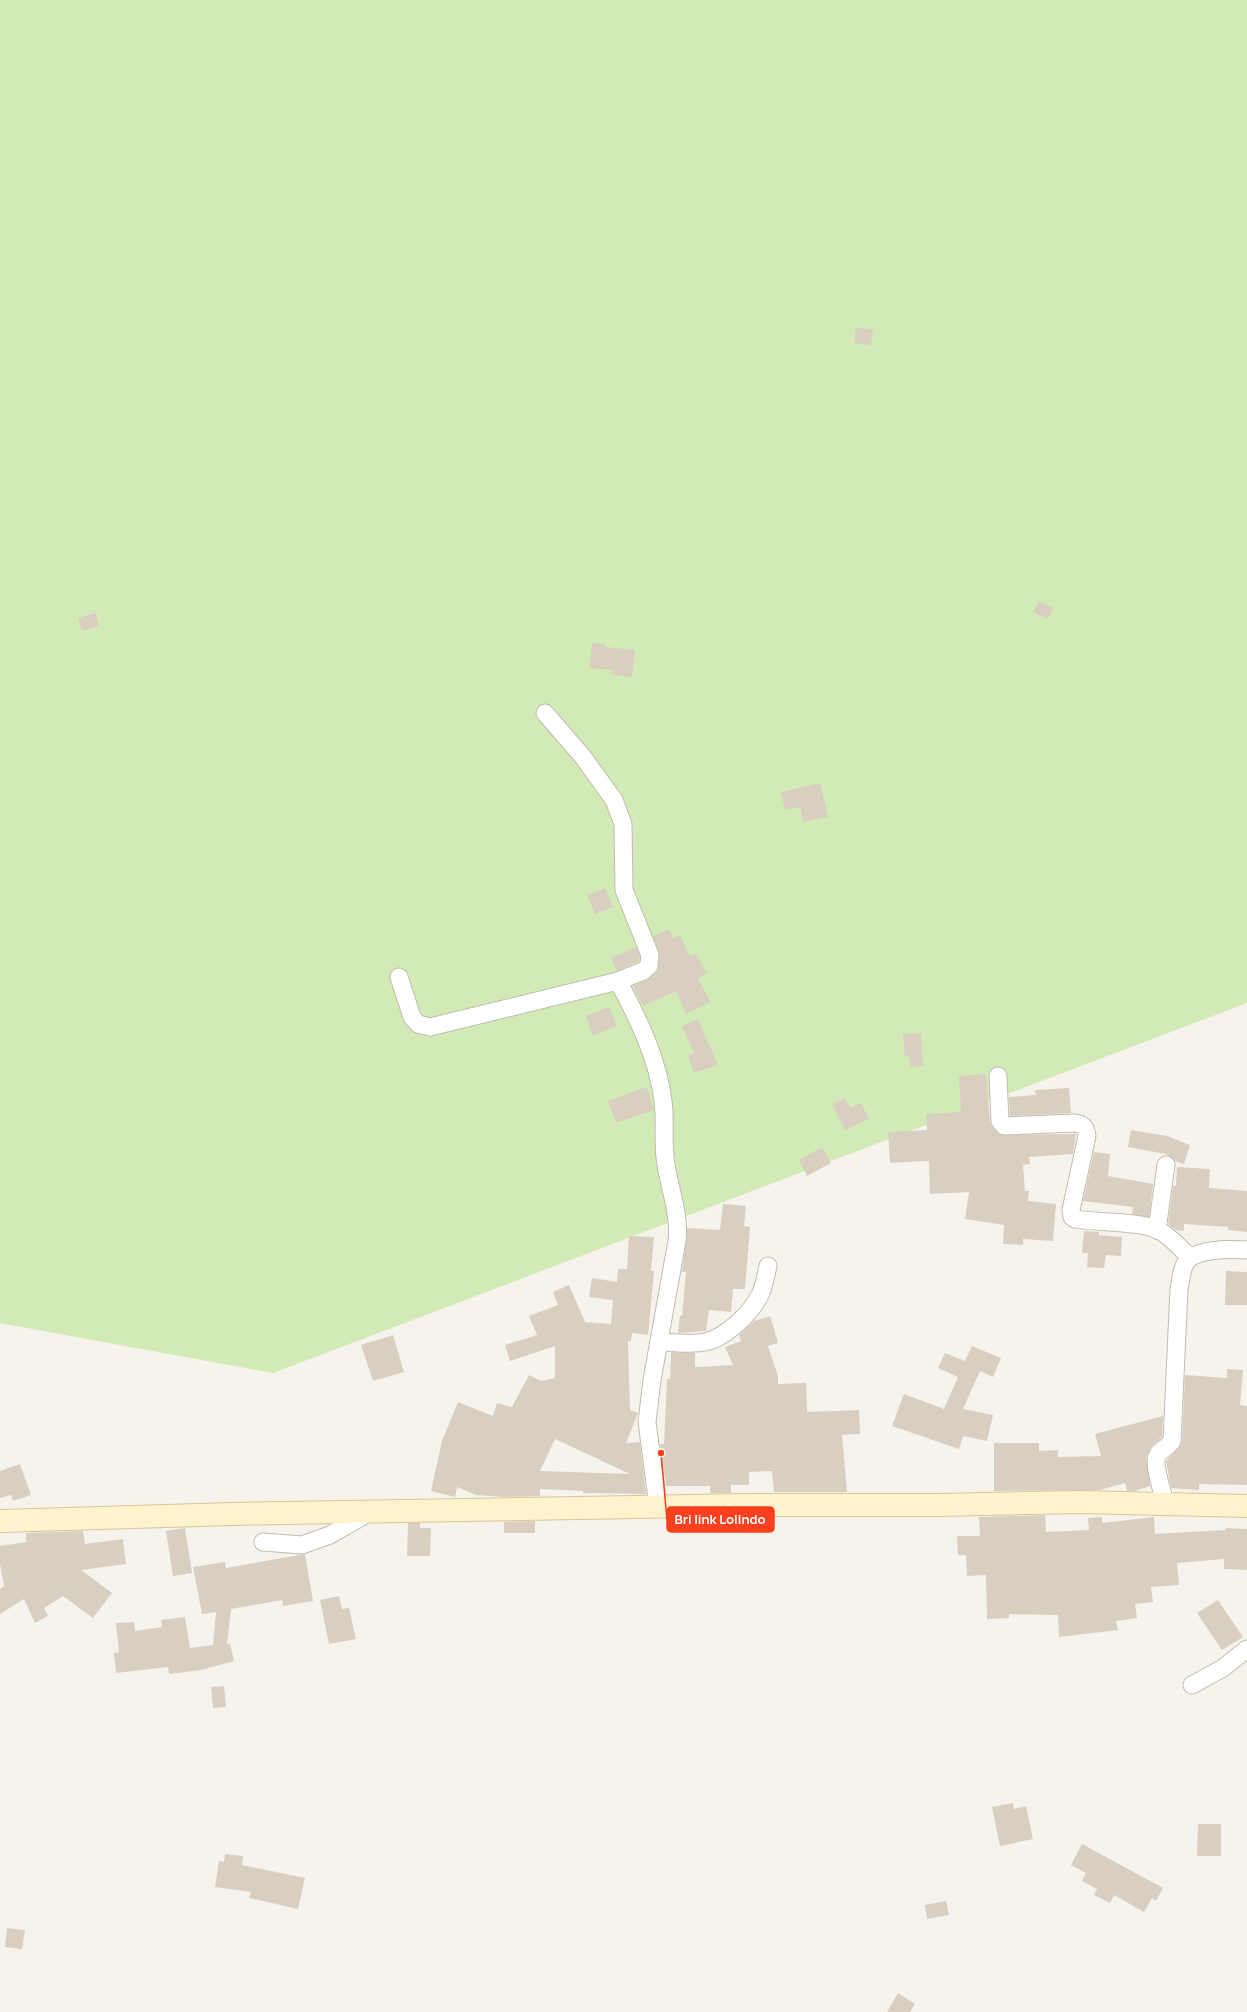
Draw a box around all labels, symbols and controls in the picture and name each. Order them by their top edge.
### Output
callout: Bri link Lolindo [667,1507,774,1532]
text: Bri link Lolindo [675,1510,766,1528]

